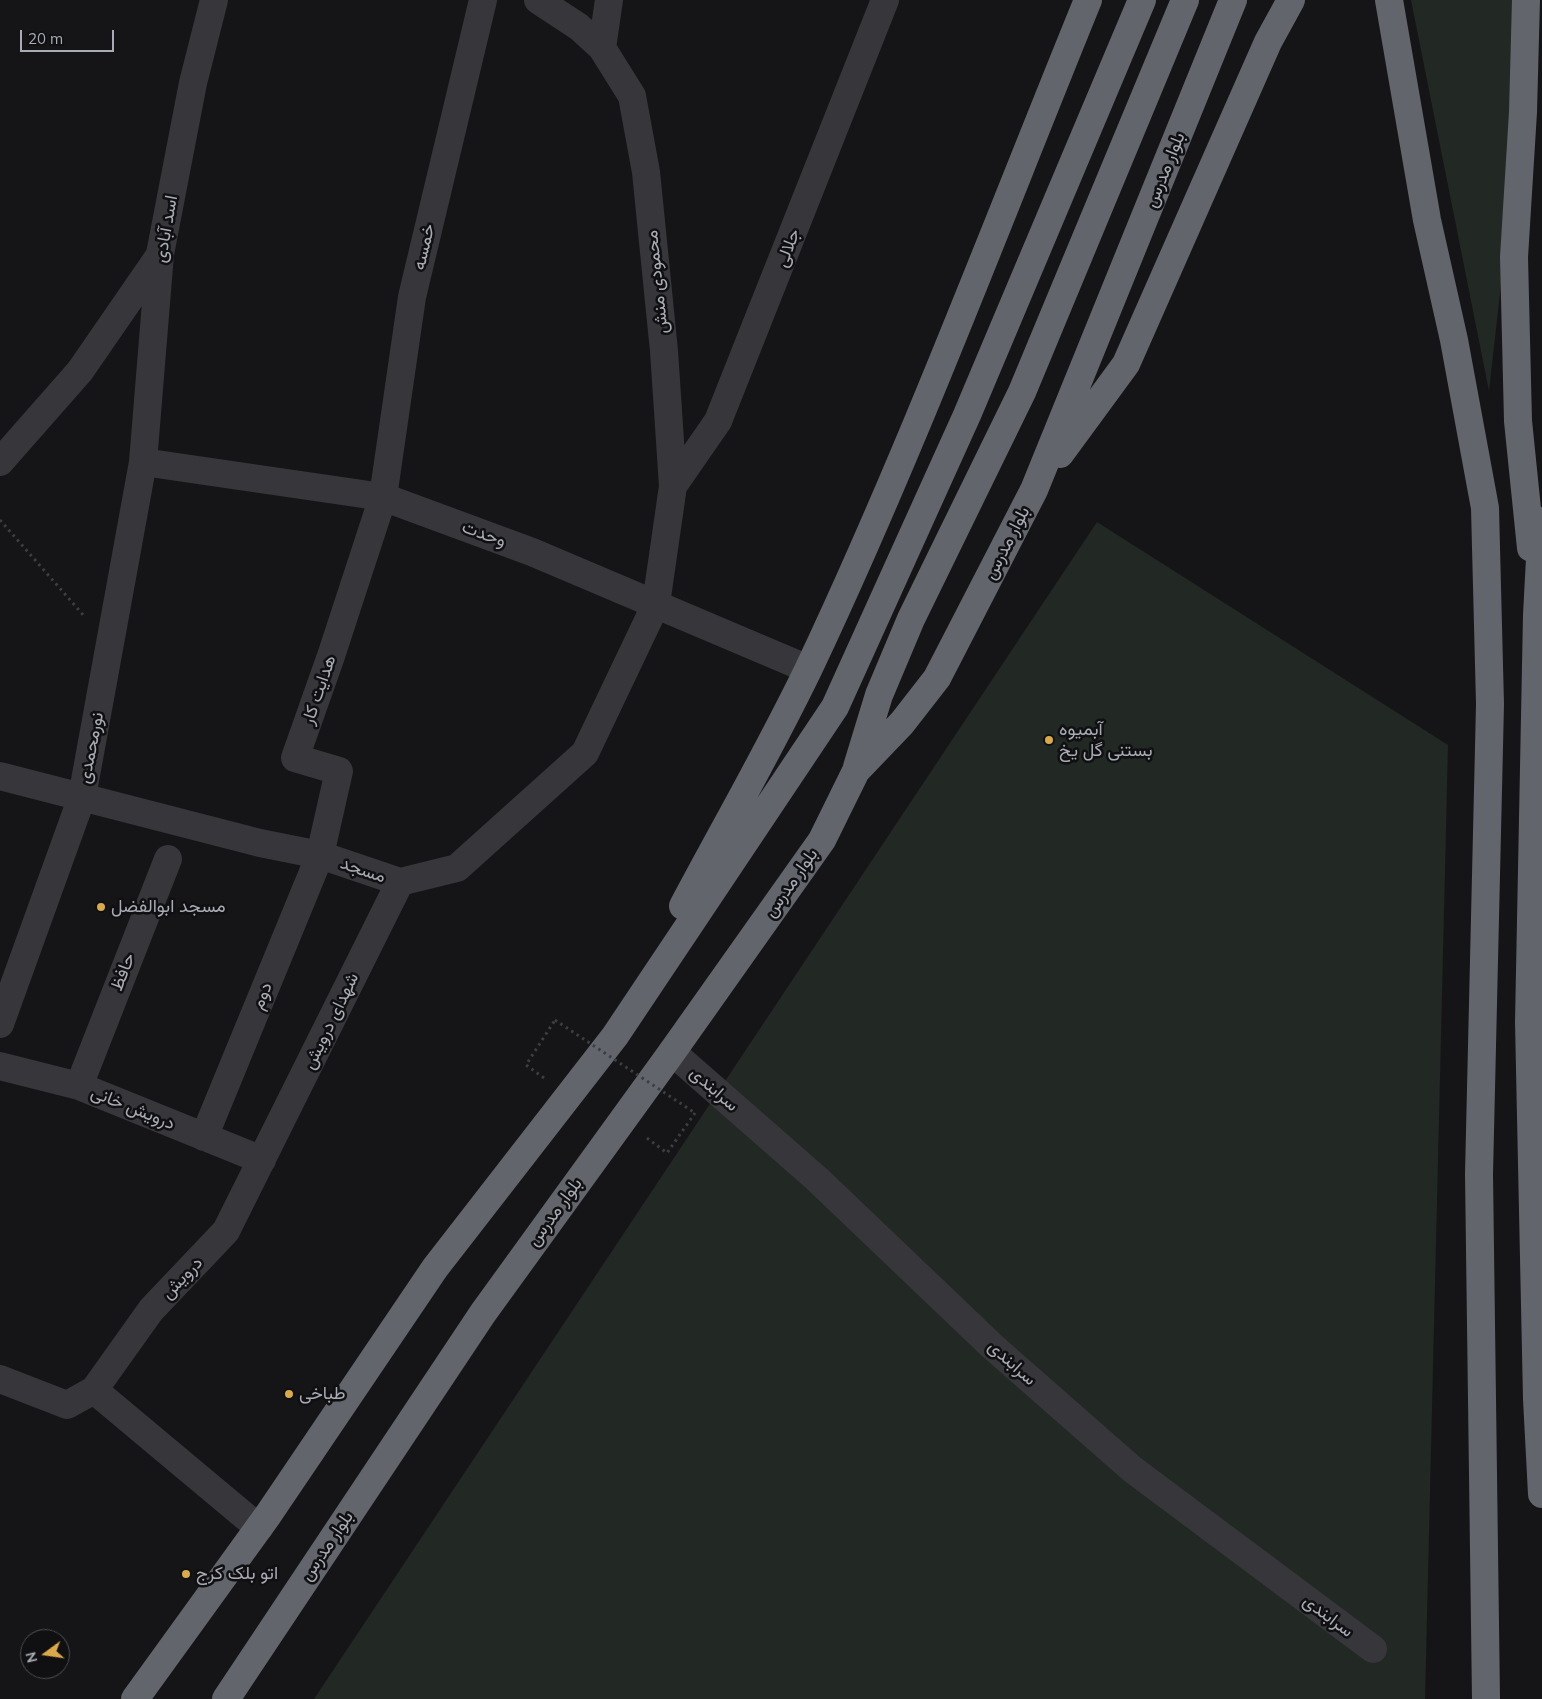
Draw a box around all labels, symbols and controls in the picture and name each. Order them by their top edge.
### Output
scale bar [22,20,116,52]
text: 20 m [28,29,63,48]
street label: بلوار مدرس [1140,129,1190,211]
street label: اسد آبادی [149,194,183,264]
street label: خمسه [408,222,440,272]
street label: جلالی [771,226,805,270]
street label: محمودی منش [641,229,673,335]
street label: بلوار مدرس [979,503,1035,583]
street label: وحدت [459,516,509,552]
street label: هدایت کار [297,652,341,728]
street label: نورمحمدی [73,710,109,786]
place label: آبمیوه بستنی گل یخ [1059,719,1153,762]
marker: آبمیوه بستنی گل یخ [1043,734,1055,746]
street label: بلوار مدرس [759,844,823,922]
street label: مسجد [337,852,389,888]
place label: مسجد ابوالفضل [111,896,226,918]
marker: مسجد ابوالفضل [95,901,107,913]
street label: حافظ [106,950,140,994]
street label: شهدای درویش [298,969,364,1073]
street label: دوم [247,979,277,1013]
street label: سرابندی [685,1062,743,1116]
street label: درویش خانی [88,1081,178,1135]
street label: بلوار مدرس [523,1174,587,1250]
street label: درویش [157,1252,207,1304]
street label: سرابندی [983,1336,1041,1390]
place label: طباخی [299,1383,345,1405]
marker: طباخی [283,1388,295,1400]
street label: بلوار مدرس [296,1507,358,1585]
place label: اتو بلک کرج [196,1563,278,1585]
marker: اتو بلک کرج [180,1568,192,1580]
street label: سرابندی [1298,1590,1358,1642]
north arrow [20,1629,70,1679]
text: N [21,1650,41,1665]

